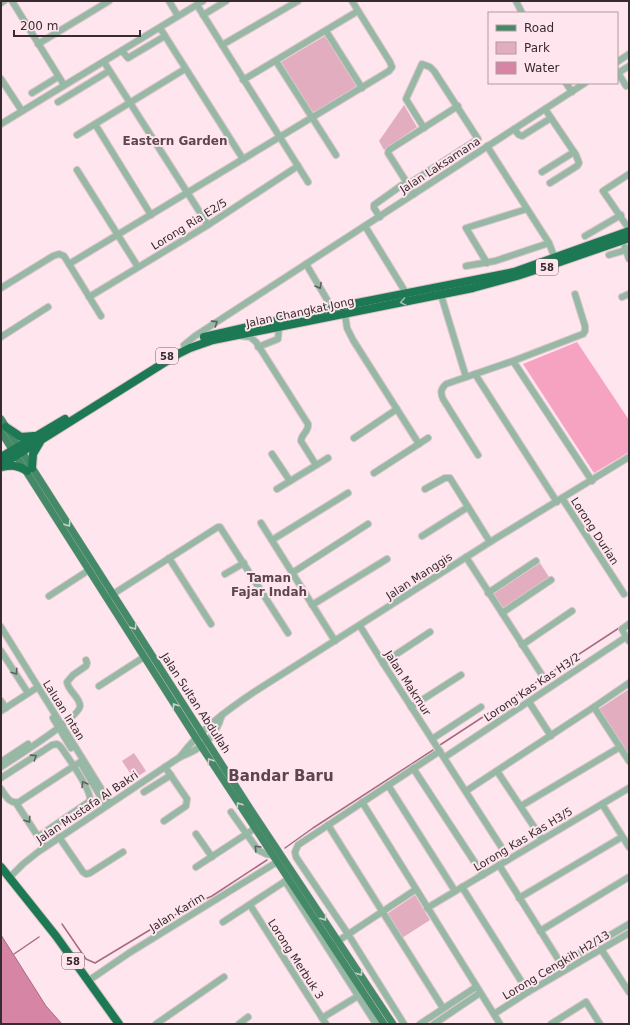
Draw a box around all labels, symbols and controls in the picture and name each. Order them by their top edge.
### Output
scale bar [14,12,140,38]
legend [488,12,618,84]
text: 200 m [20,19,58,33]
text: Road [524,21,554,35]
text: Park [524,41,550,55]
text: Water [524,61,560,75]
district label: Eastern Garden [122,134,228,148]
street label: Jalan Laksamana [397,135,483,197]
street label: Lorong Ria E2/5 [149,196,229,253]
road number: 58 [536,259,558,275]
one-way arrow [315,282,322,289]
street label: Jalan Changkat Jong [244,295,355,331]
one-way arrow [399,297,406,305]
one-way arrow [211,320,218,328]
road number: 58 [156,348,178,364]
street label: Lorong Durian [568,495,621,567]
one-way arrow [64,520,71,527]
street label: Jalan Manggis [383,550,455,603]
district label: Taman Fajar Indah [231,571,307,599]
one-way arrow [129,623,136,630]
street label: Jalan Makmur [381,647,434,719]
street label: Jalan Sultan Abdullah [158,650,233,756]
street label: Lorong Kas Kas H3/2 [482,650,583,724]
one-way arrow [10,668,17,675]
street label: Laluan Intan [40,678,87,743]
one-way arrow [172,703,180,710]
one-way arrow [30,754,37,762]
one-way arrow [208,758,215,765]
district label: Bandar Baru [228,767,334,785]
street label: Jalan Mustafa Al Bakri [33,768,141,847]
one-way arrow [82,781,89,788]
one-way arrow [237,803,244,810]
street label: Lorong Kas Kas H3/5 [471,805,575,874]
one-way arrow [23,815,30,822]
one-way arrow [254,845,262,853]
street label: Jalan Karim [147,890,207,935]
one-way arrow [319,914,326,921]
street label: Lorong Merbuk 3 [265,917,326,1002]
street label: Lorong Cengkih H2/13 [500,928,612,1003]
road number: 58 [62,953,84,969]
one-way arrow [355,968,362,975]

